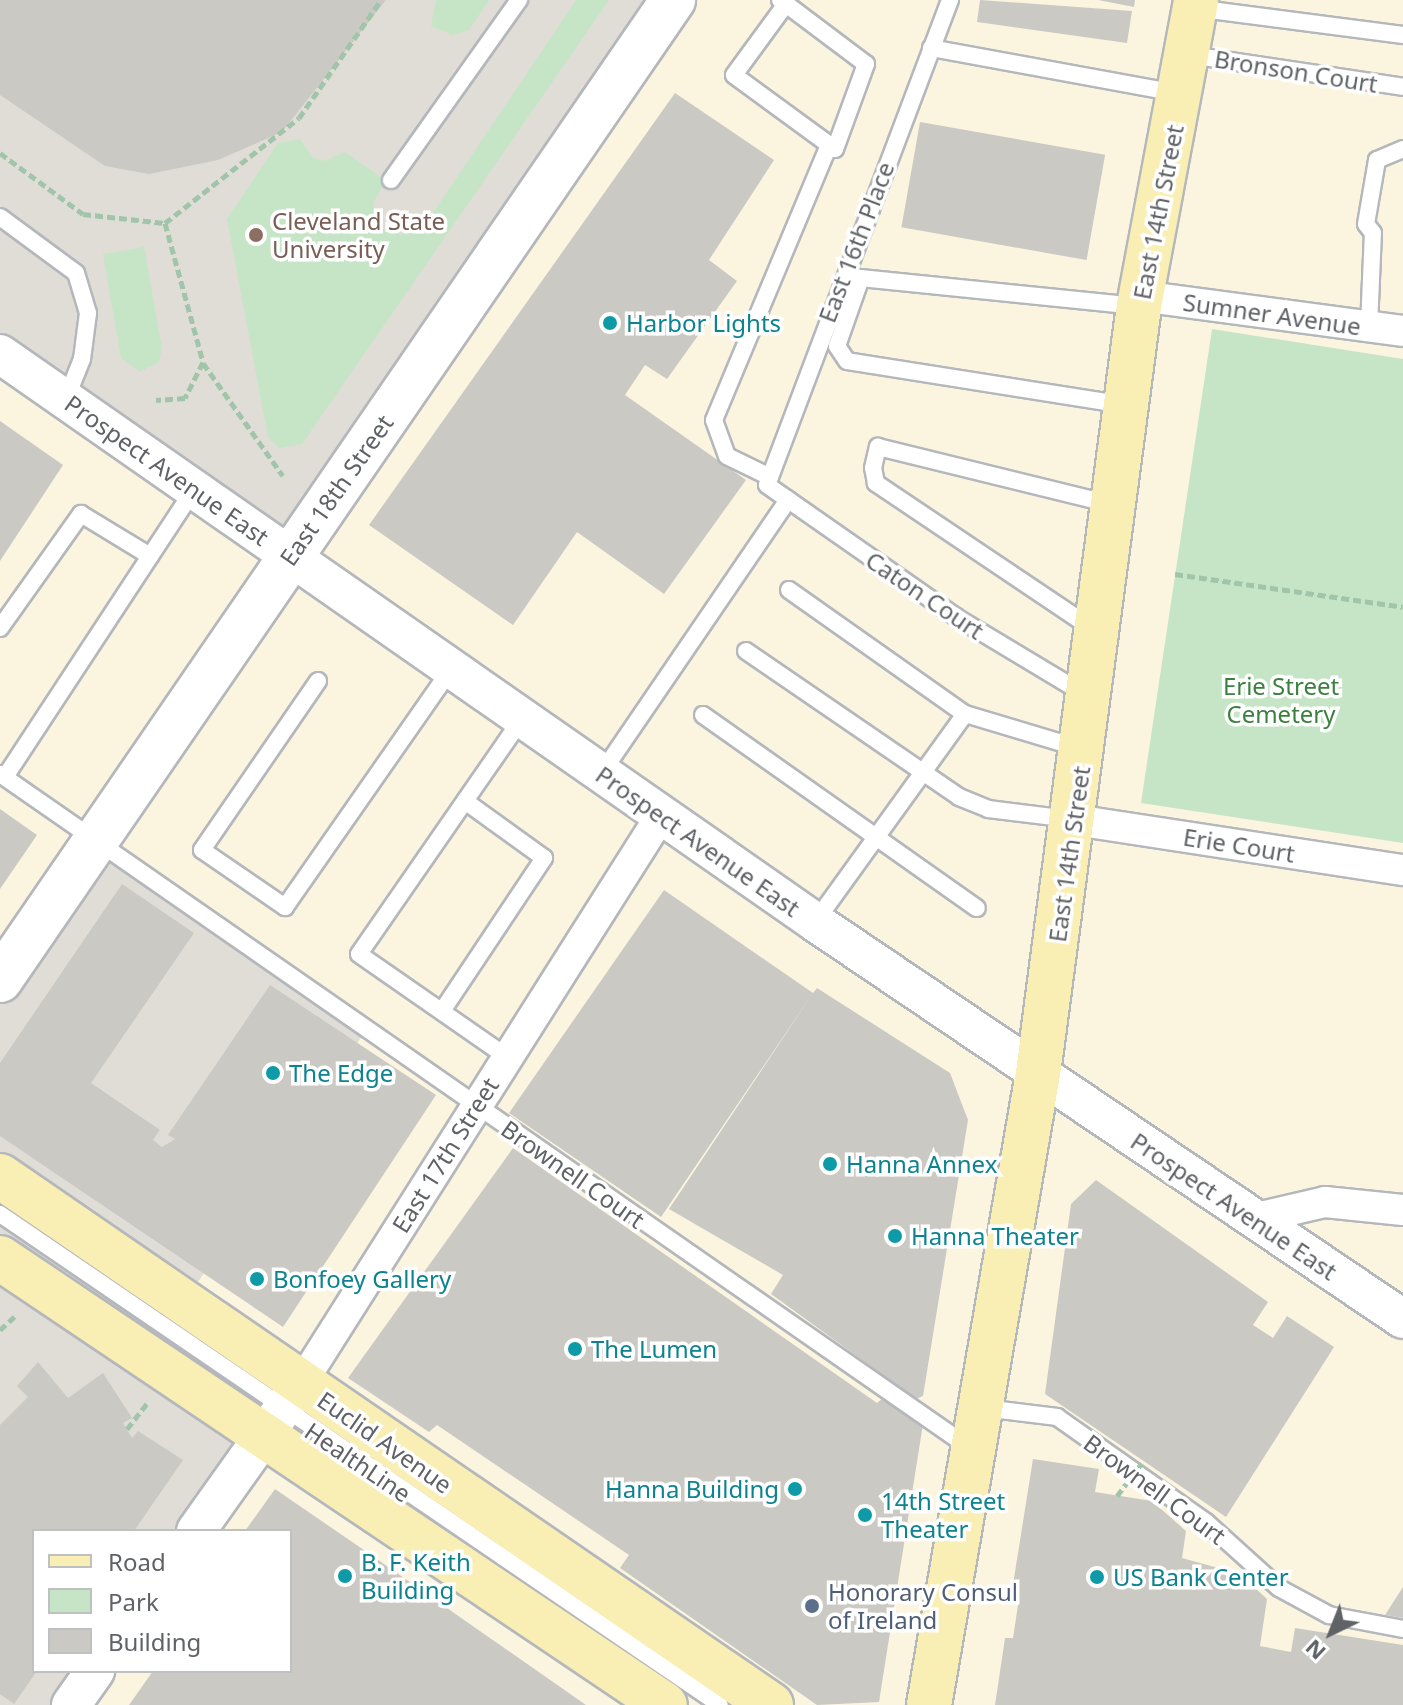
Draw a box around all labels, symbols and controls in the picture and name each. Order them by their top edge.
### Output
street label: Bronson Court [1212,44,1380,98]
street label: East 14th Street [1127,122,1189,302]
street label: East 16th Place [812,158,900,326]
place label: Cleveland State University [272,207,445,263]
marker: Cleveland State University [247,226,265,244]
street label: Sumner Avenue [1181,287,1363,341]
place label: Harbor Lights [626,309,781,337]
marker: Harbor Lights [601,314,619,332]
street label: Prospect Avenue East [60,389,274,551]
street label: East 18th Street [273,409,399,571]
street label: Caton Court [861,545,989,645]
park label: Erie Street Cemetery [1223,672,1339,728]
street label: Prospect Avenue East [591,760,805,922]
street label: East 14th Street [1042,764,1096,944]
street label: Erie Court [1181,822,1297,868]
place label: The Edge [289,1059,393,1087]
marker: The Edge [264,1064,282,1082]
street label: East 17th Street [386,1072,504,1238]
street label: Brownell Court [496,1114,650,1234]
street label: Prospect Avenue East [1126,1126,1342,1286]
place label: Hanna Annex [846,1150,997,1178]
marker: Hanna Annex [821,1155,839,1173]
place label: Hanna Theater [911,1222,1079,1250]
marker: Hanna Theater [886,1227,904,1245]
place label: Bonfoey Gallery [273,1265,451,1293]
marker: Bonfoey Gallery [248,1270,266,1288]
place label: The Lumen [591,1335,717,1363]
marker: The Lumen [566,1340,584,1358]
street label: Euclid Avenue [312,1385,458,1499]
street label: HealthLine [300,1416,416,1508]
street label: Brownell Court [1079,1428,1231,1550]
place label: Hanna Building [605,1475,779,1503]
marker: Hanna Building [786,1480,804,1498]
place label: 14th Street Theater [881,1487,1005,1543]
marker: 14th Street Theater [856,1506,874,1524]
legend [32,1529,292,1673]
text: Road [108,1545,166,1578]
place label: B. F. Keith Building [361,1548,471,1604]
place label: US Bank Center [1113,1563,1289,1591]
marker: B. F. Keith Building [336,1567,354,1585]
marker: US Bank Center [1088,1568,1106,1586]
place label: Honorary Consul of Ireland [828,1578,1018,1634]
text: Park [108,1585,159,1618]
north arrow [1291,1593,1371,1673]
marker: Honorary Consul of Ireland [803,1597,821,1615]
text: Building [108,1625,201,1658]
text: N [1298,1633,1331,1668]

